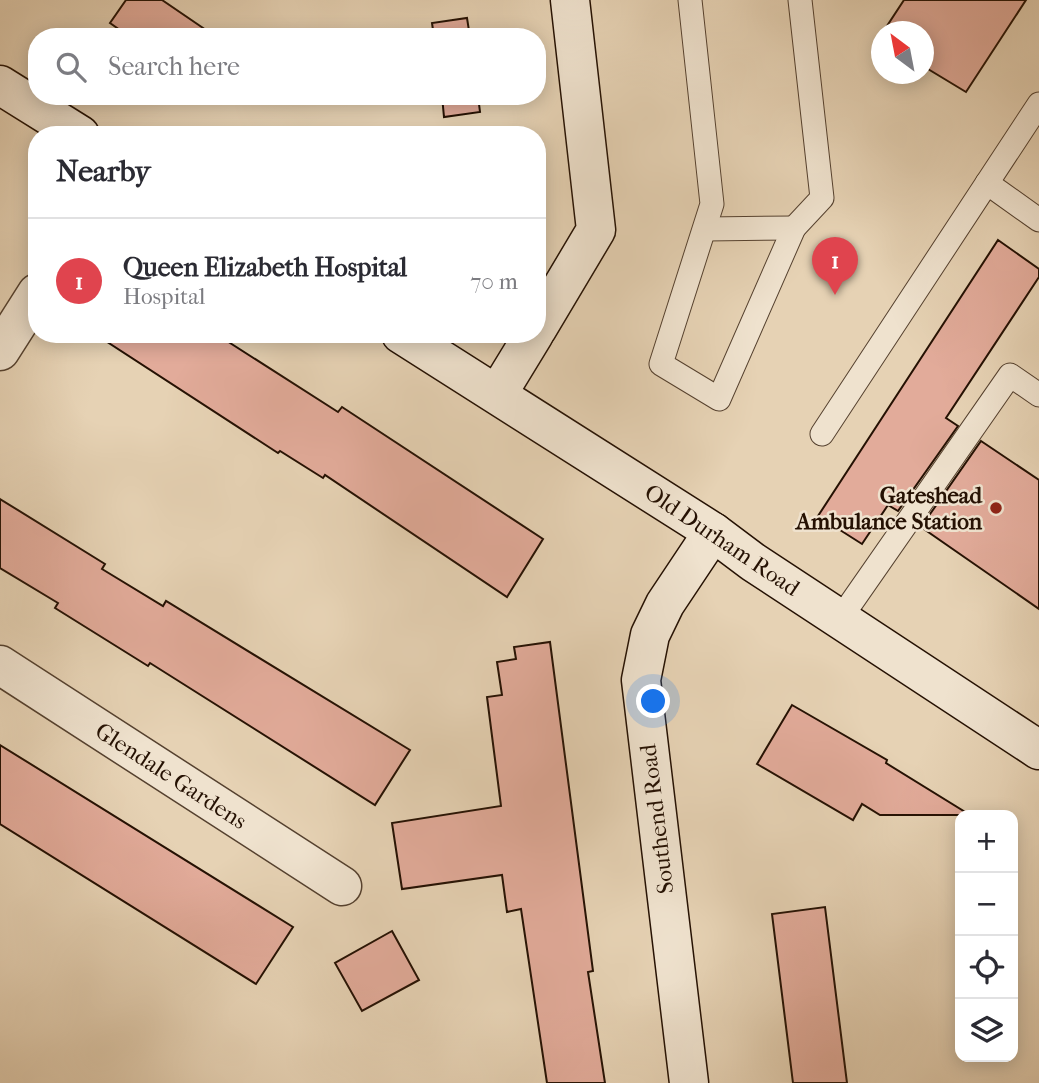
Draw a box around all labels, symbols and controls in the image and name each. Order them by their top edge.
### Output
north arrow [871,21,934,84]
search box [28,28,546,105]
icon: search [52,48,90,86]
text: Search here [108,51,240,82]
text: Nearby [56,154,151,189]
pin: 1 [812,237,858,295]
text: Queen Elizabeth Hospital [123,252,407,283]
text: 1 [75,268,83,295]
text: 70 m [470,268,518,295]
text: Hospital [123,283,205,310]
street label: Old Durham Road [639,478,805,602]
place label: Gateshead Ambulance Station [794,482,983,535]
marker: Gateshead Ambulance Station [988,500,1004,516]
your location [636,684,670,718]
street label: Glendale Gardens [90,717,252,835]
street label: Southend Road [634,742,680,895]
map controls [955,810,1018,1062]
button: + [955,810,1018,873]
button: − [955,873,1018,936]
button: locate [955,936,1018,999]
button: layers [955,999,1018,1062]

